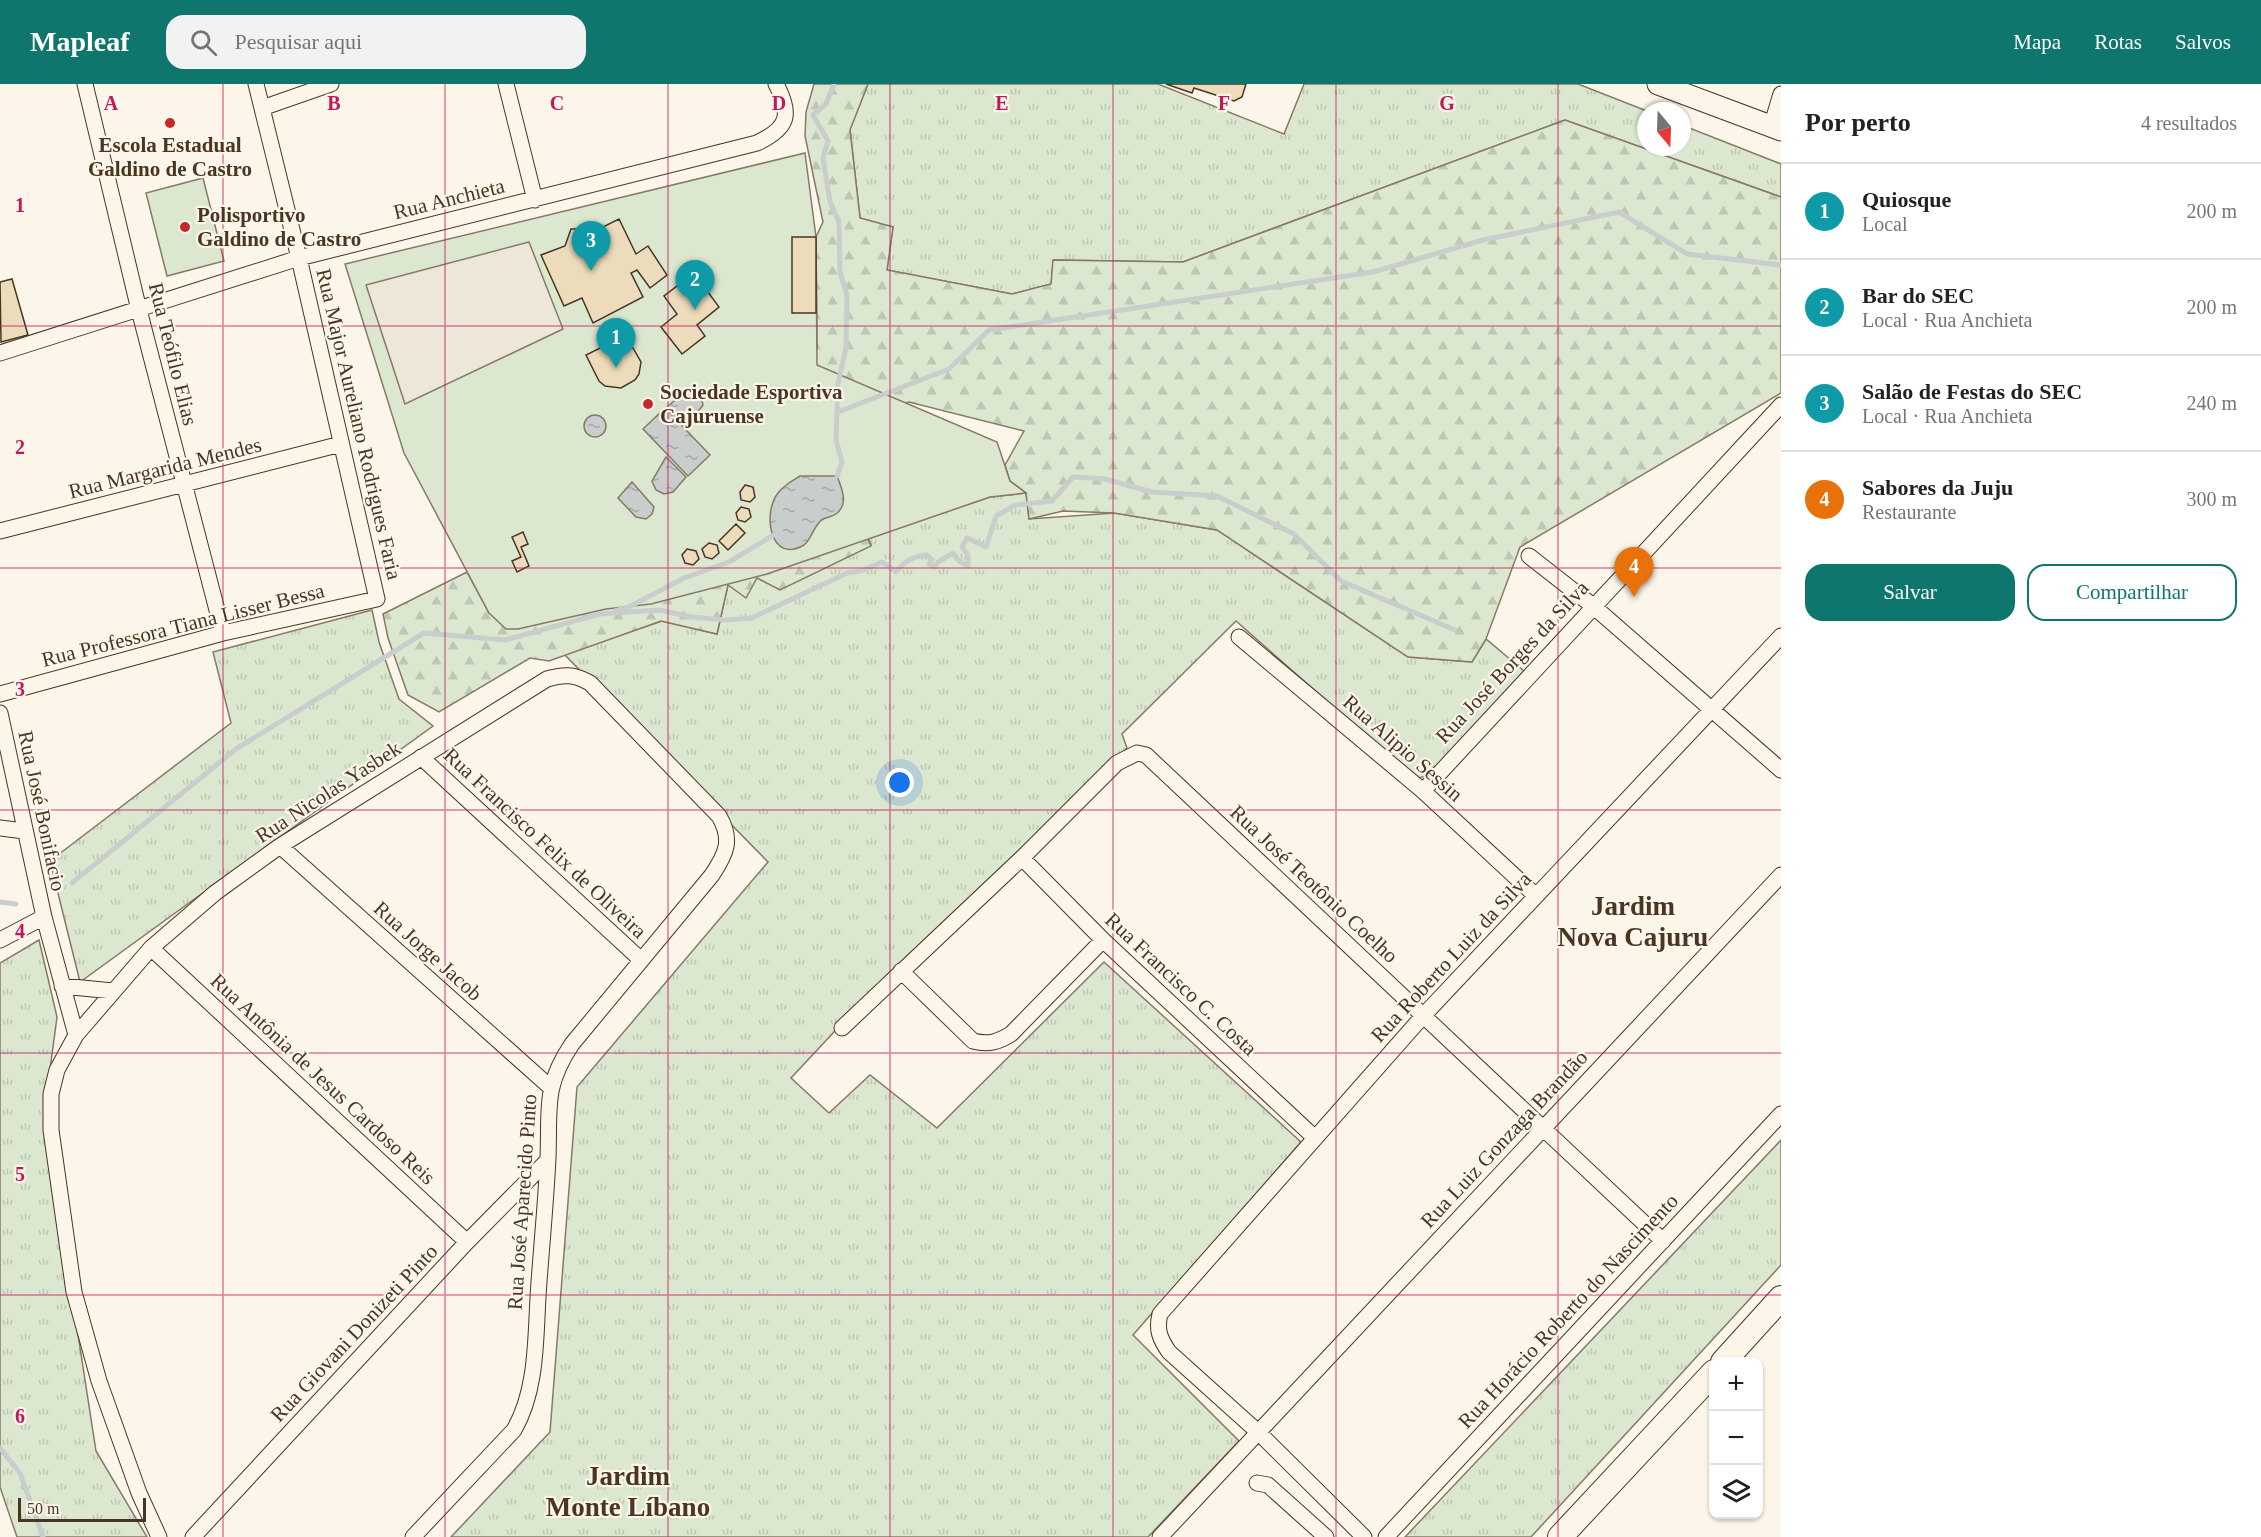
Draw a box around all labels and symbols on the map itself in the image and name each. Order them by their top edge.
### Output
text: A [104,92,119,114]
text: B [327,92,341,114]
text: C [550,92,564,114]
text: D [772,92,786,114]
text: E [995,92,1009,114]
text: F [1218,92,1230,114]
text: G [1439,92,1455,114]
north arrow [1637,102,1691,156]
marker: Escola Estadual Galdino de Castro [163,116,177,130]
place label: Escola Estadual Galdino de Castro [88,133,252,181]
street label: Rua Anchieta [391,173,508,224]
text: 1 [15,194,25,216]
place label: Polisportivo Galdino de Castro [197,203,361,251]
marker: Polisportivo Galdino de Castro [178,220,192,234]
pin: 3 [572,222,610,271]
pin: 2 [676,260,714,310]
street label: Rua Major Aureliano Rodrigues Faria [311,266,407,582]
street label: Rua Teófilo Elias [144,280,202,428]
pin: 1 [596,318,636,368]
place label: Sociedade Esportiva Cajuruense [660,380,843,428]
marker: Sociedade Esportiva Cajuruense [641,397,655,411]
street label: Rua Margarida Mendes [66,432,264,504]
text: 2 [15,436,25,458]
pin: 4 [1614,548,1654,597]
street label: Rua José Borges da Silva [1431,575,1594,748]
street label: Rua Professora Tiana Lisser Bessa [39,578,327,672]
text: 3 [15,678,25,700]
street label: Rua Alipio Sessin [1338,690,1468,807]
street label: Rua José Bonifacio [13,729,71,893]
street label: Rua Nicolas Yasbek [251,736,406,848]
street label: Rua Francisco Felix de Oliveira [439,743,652,944]
your location [885,768,914,797]
street label: Rua José Teotônio Coelho [1225,800,1403,968]
street label: Rua Roberto Luiz da Silva [1366,866,1537,1047]
district label: Jardim Nova Cajuru [1558,891,1708,952]
street label: Rua Jorge Jacob [369,896,487,1006]
street label: Rua Francisco C. Costa [1100,908,1262,1061]
text: 4 [15,920,25,942]
street label: Rua Antônia de Jesus Cardoso Reis [206,969,440,1189]
street label: Rua Luiz Gonzaga Brandão [1415,1045,1593,1233]
street label: Rua José Aparecido Pinto [502,1093,542,1311]
text: 5 [15,1163,25,1185]
street label: Rua Horácio Roberto do Nascimento [1453,1189,1683,1433]
street label: Rua Giovani Donizeti Pinto [265,1239,443,1427]
text: 6 [15,1405,25,1427]
district label: Jardim Monte Líbano [546,1461,710,1522]
scale bar [18,1495,146,1522]

